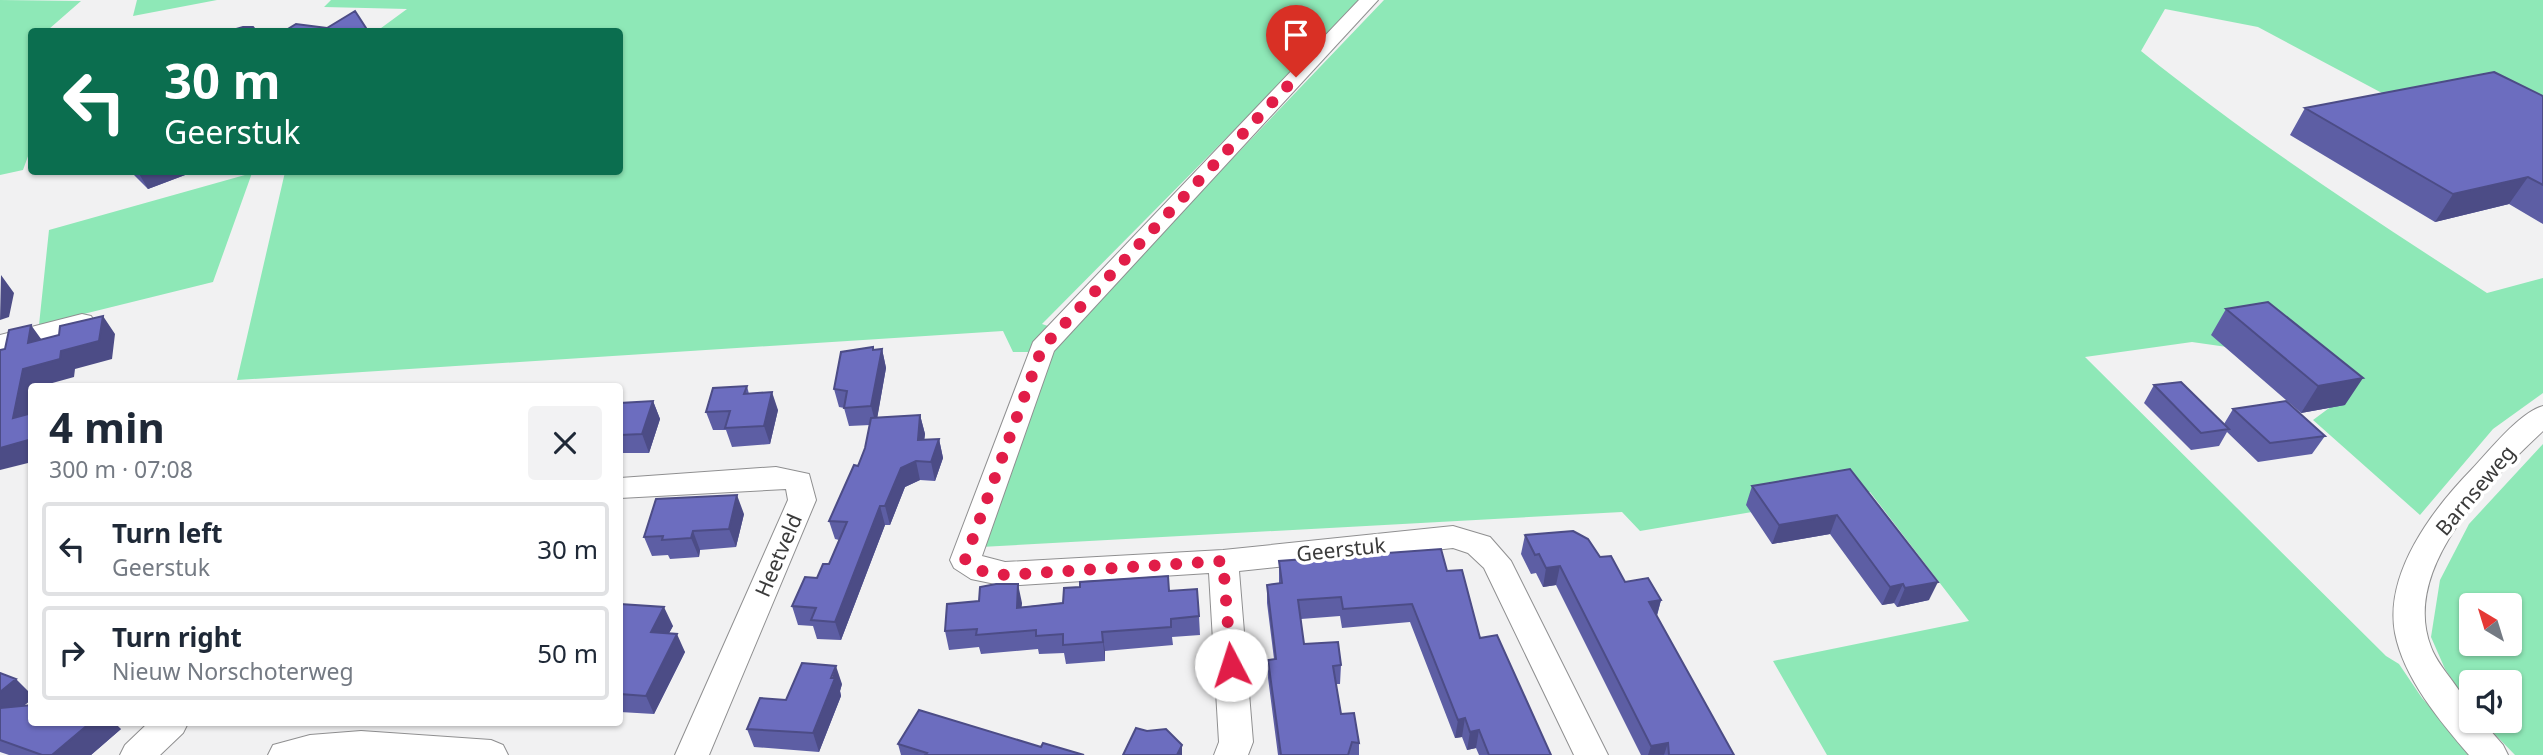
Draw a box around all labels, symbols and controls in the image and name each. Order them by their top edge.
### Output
pin [1266,5,1326,77]
icon: arrive [1277,16,1315,54]
text: 30 m [164,47,281,113]
icon: left [49,56,140,147]
text: Geerstuk [164,110,300,153]
text: 4 min [49,398,165,455]
button: close [528,406,602,480]
street label: Barnseweg [2429,439,2521,541]
text: 300 m · 07:08 [49,453,193,485]
street label: Heetveld [748,509,808,601]
text: Turn left [112,515,223,551]
icon: left [53,530,91,568]
street label: Geerstuk [1295,530,1388,568]
text: 30 m [537,531,598,567]
text: Geerstuk [112,551,210,583]
north arrow [2459,593,2522,656]
map controls [2459,593,2522,733]
text: Turn right [112,619,242,655]
position arrow [1194,628,1268,702]
icon: right [53,634,91,672]
text: 50 m [537,635,598,671]
text: Nieuw Norschoterweg [112,655,354,687]
button: sound [2459,670,2522,733]

